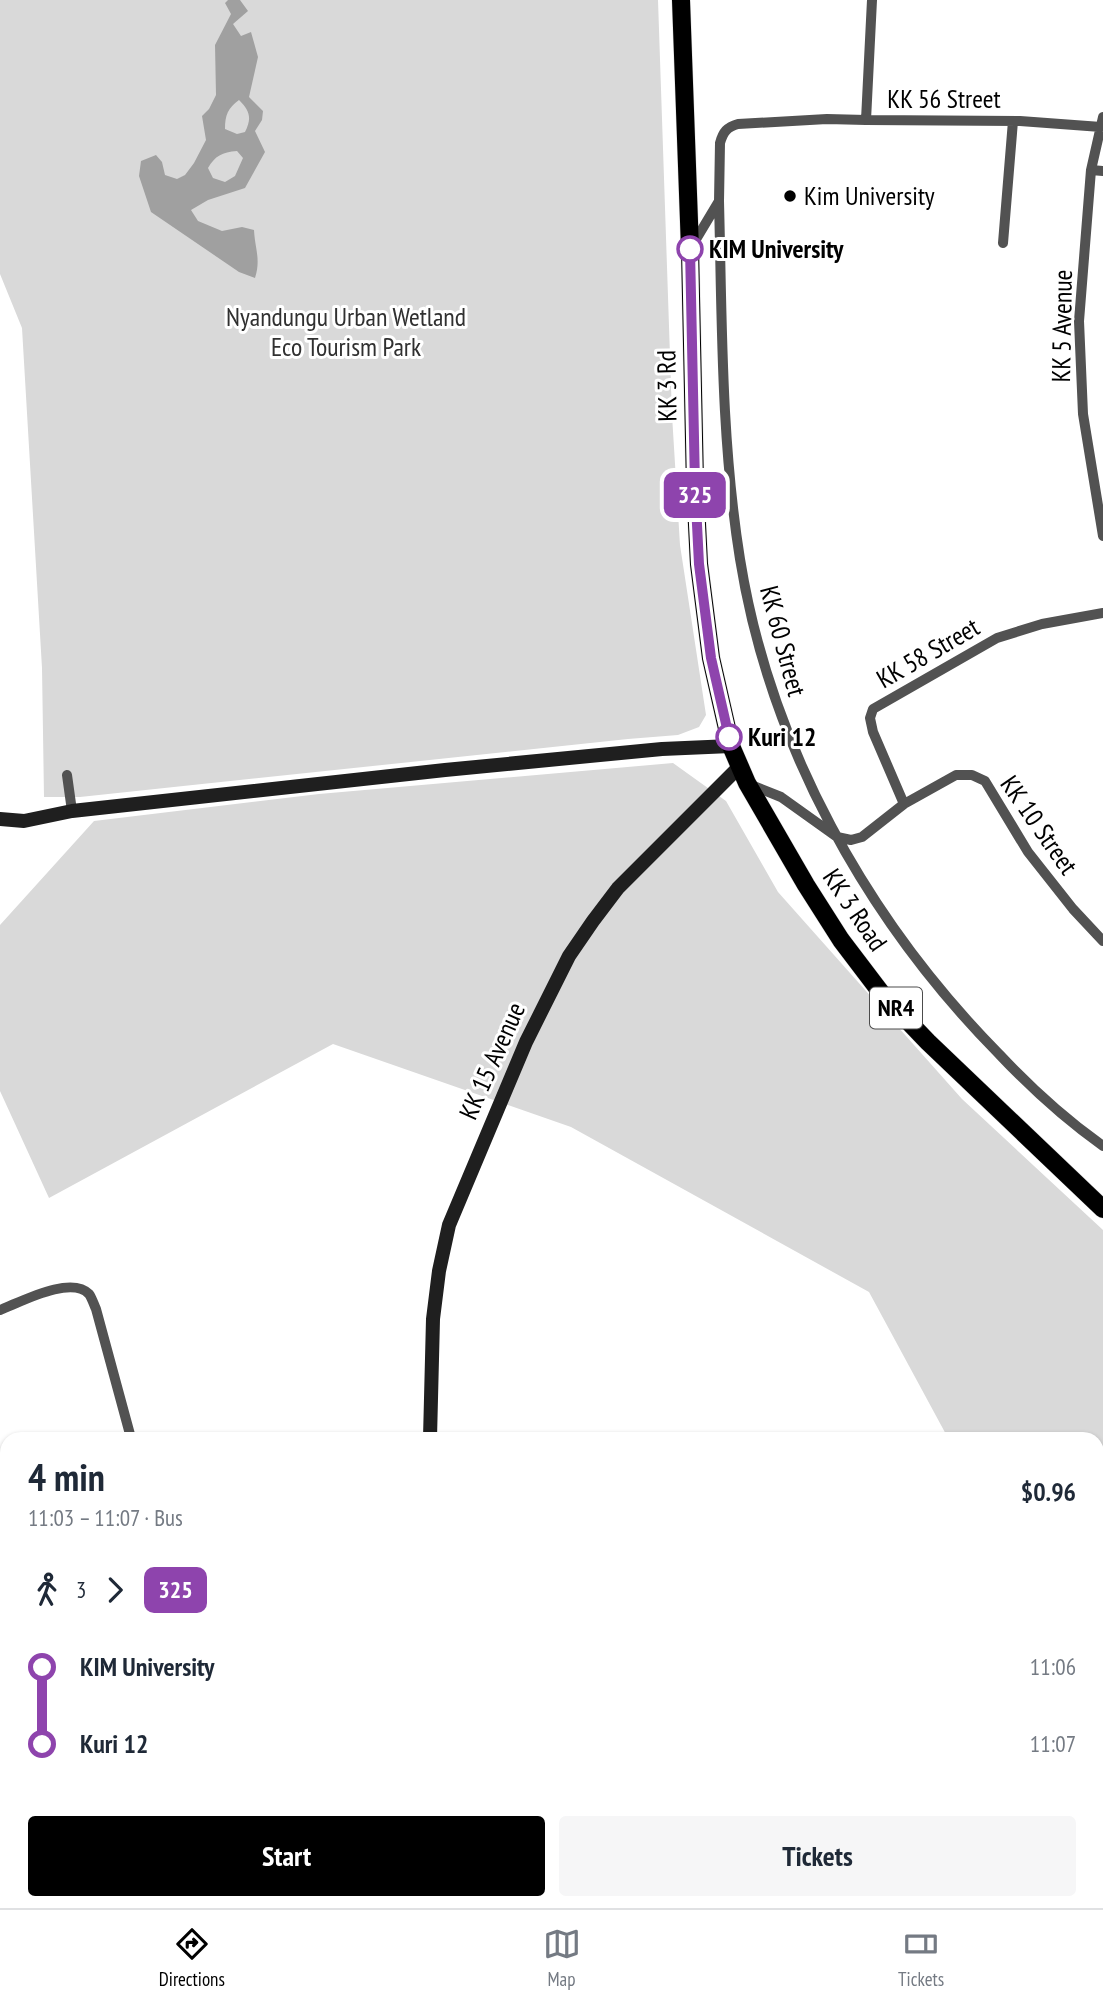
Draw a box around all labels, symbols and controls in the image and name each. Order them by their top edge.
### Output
street label: KK 56 Street [887,82,1001,115]
place label: Kim University [804,179,935,212]
marker: Kim University [782,188,798,204]
place label: KIM University [709,232,844,265]
marker: KIM University [677,236,703,262]
street label: KK 5 Avenue [1044,269,1079,383]
park label: Nyandungu Urban Wetland Eco Tourism Park [226,300,466,363]
street label: KK 3 Rd [649,350,684,422]
line badge: 325 [655,472,735,518]
text: 325 [678,479,712,510]
street label: KK 60 Street [753,582,814,700]
street label: KK 58 Street [870,610,985,695]
place label: Kuri 12 [748,720,816,753]
marker: Kuri 12 [716,724,742,750]
street label: KK 10 Street [993,769,1085,881]
street label: KK 3 Road [816,862,895,957]
road number: NR4 [870,988,922,1028]
street label: KK 15 Avenue [451,997,532,1124]
text: 4 min [28,1452,105,1501]
text: $0.96 [1021,1475,1076,1508]
text: 11:03 – 11:07 · Bus [28,1503,183,1532]
icon: walk [28,1571,66,1609]
icon: forward [96,1571,134,1609]
text: 325 [158,1574,193,1605]
text: 3 [76,1575,86,1604]
text: KIM University [80,1650,215,1683]
text: 11:06 [1030,1652,1076,1681]
text: Kuri 12 [80,1727,148,1760]
text: 11:07 [1030,1729,1076,1758]
button: Start [28,1816,545,1896]
button: Tickets [559,1816,1076,1896]
tab: Directions [159,1925,225,1991]
tab: Map [543,1925,581,1991]
tab: Tickets [898,1925,944,1991]

